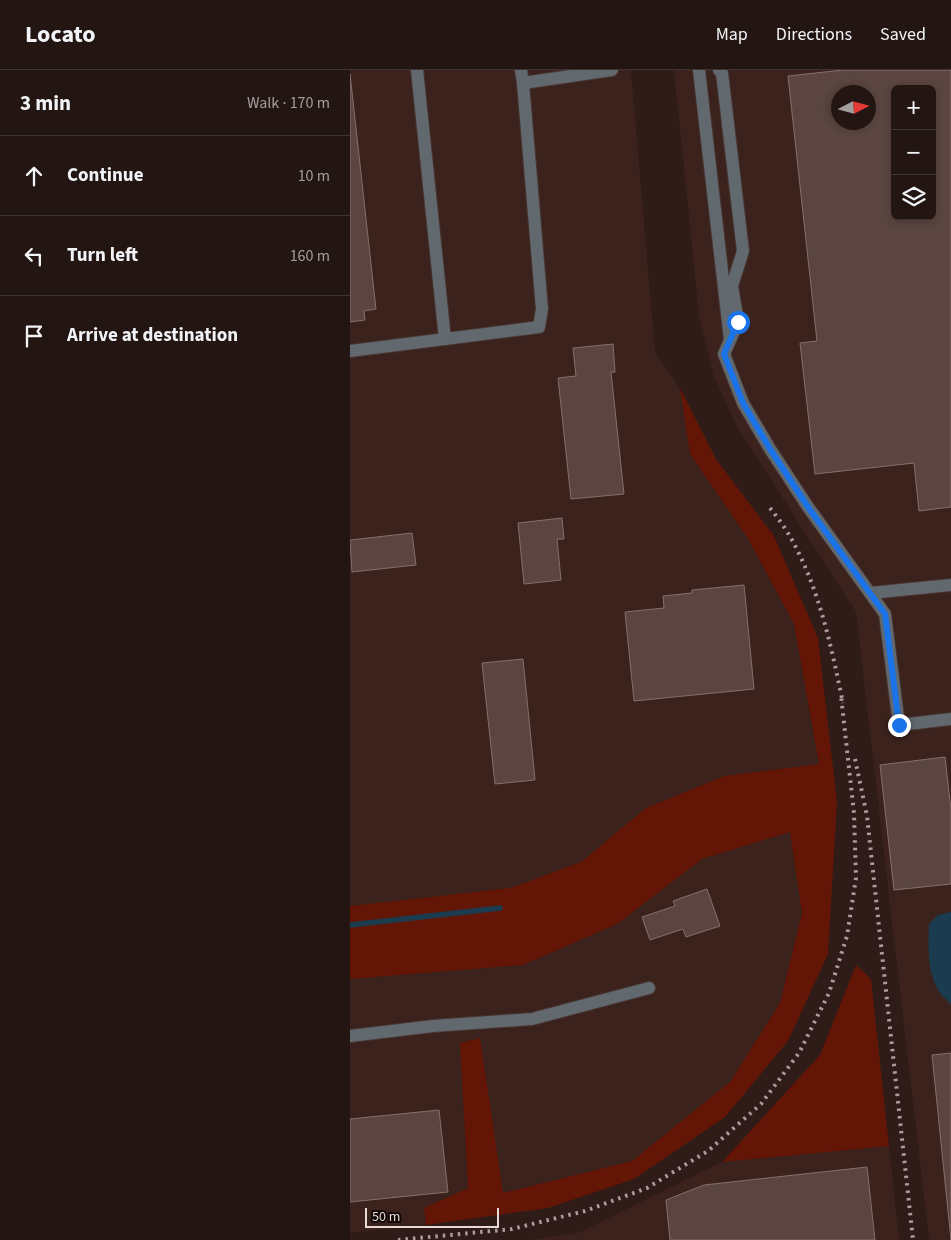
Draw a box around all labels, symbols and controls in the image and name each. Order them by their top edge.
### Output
text: Locato [25,17,96,52]
text: Map [716,22,748,47]
text: Directions [776,22,852,47]
text: Saved [880,22,926,47]
north arrow [831,85,876,130]
map controls [891,85,936,220]
button: + [891,85,936,130]
text: 3 min [20,88,71,118]
text: Walk · 170 m [247,92,330,114]
button: − [891,130,936,175]
icon: ahead [20,162,48,190]
text: Continue [67,162,144,189]
text: 10 m [298,165,330,187]
button: layers [891,175,936,220]
icon: left [20,242,48,270]
text: Turn left [67,242,138,269]
text: 160 m [290,245,330,267]
route start [727,311,750,334]
icon: arrive [20,322,48,350]
text: Arrive at destination [67,322,238,349]
route end [888,714,911,737]
scale bar [365,1205,499,1228]
text: 50 m [372,1207,400,1227]

